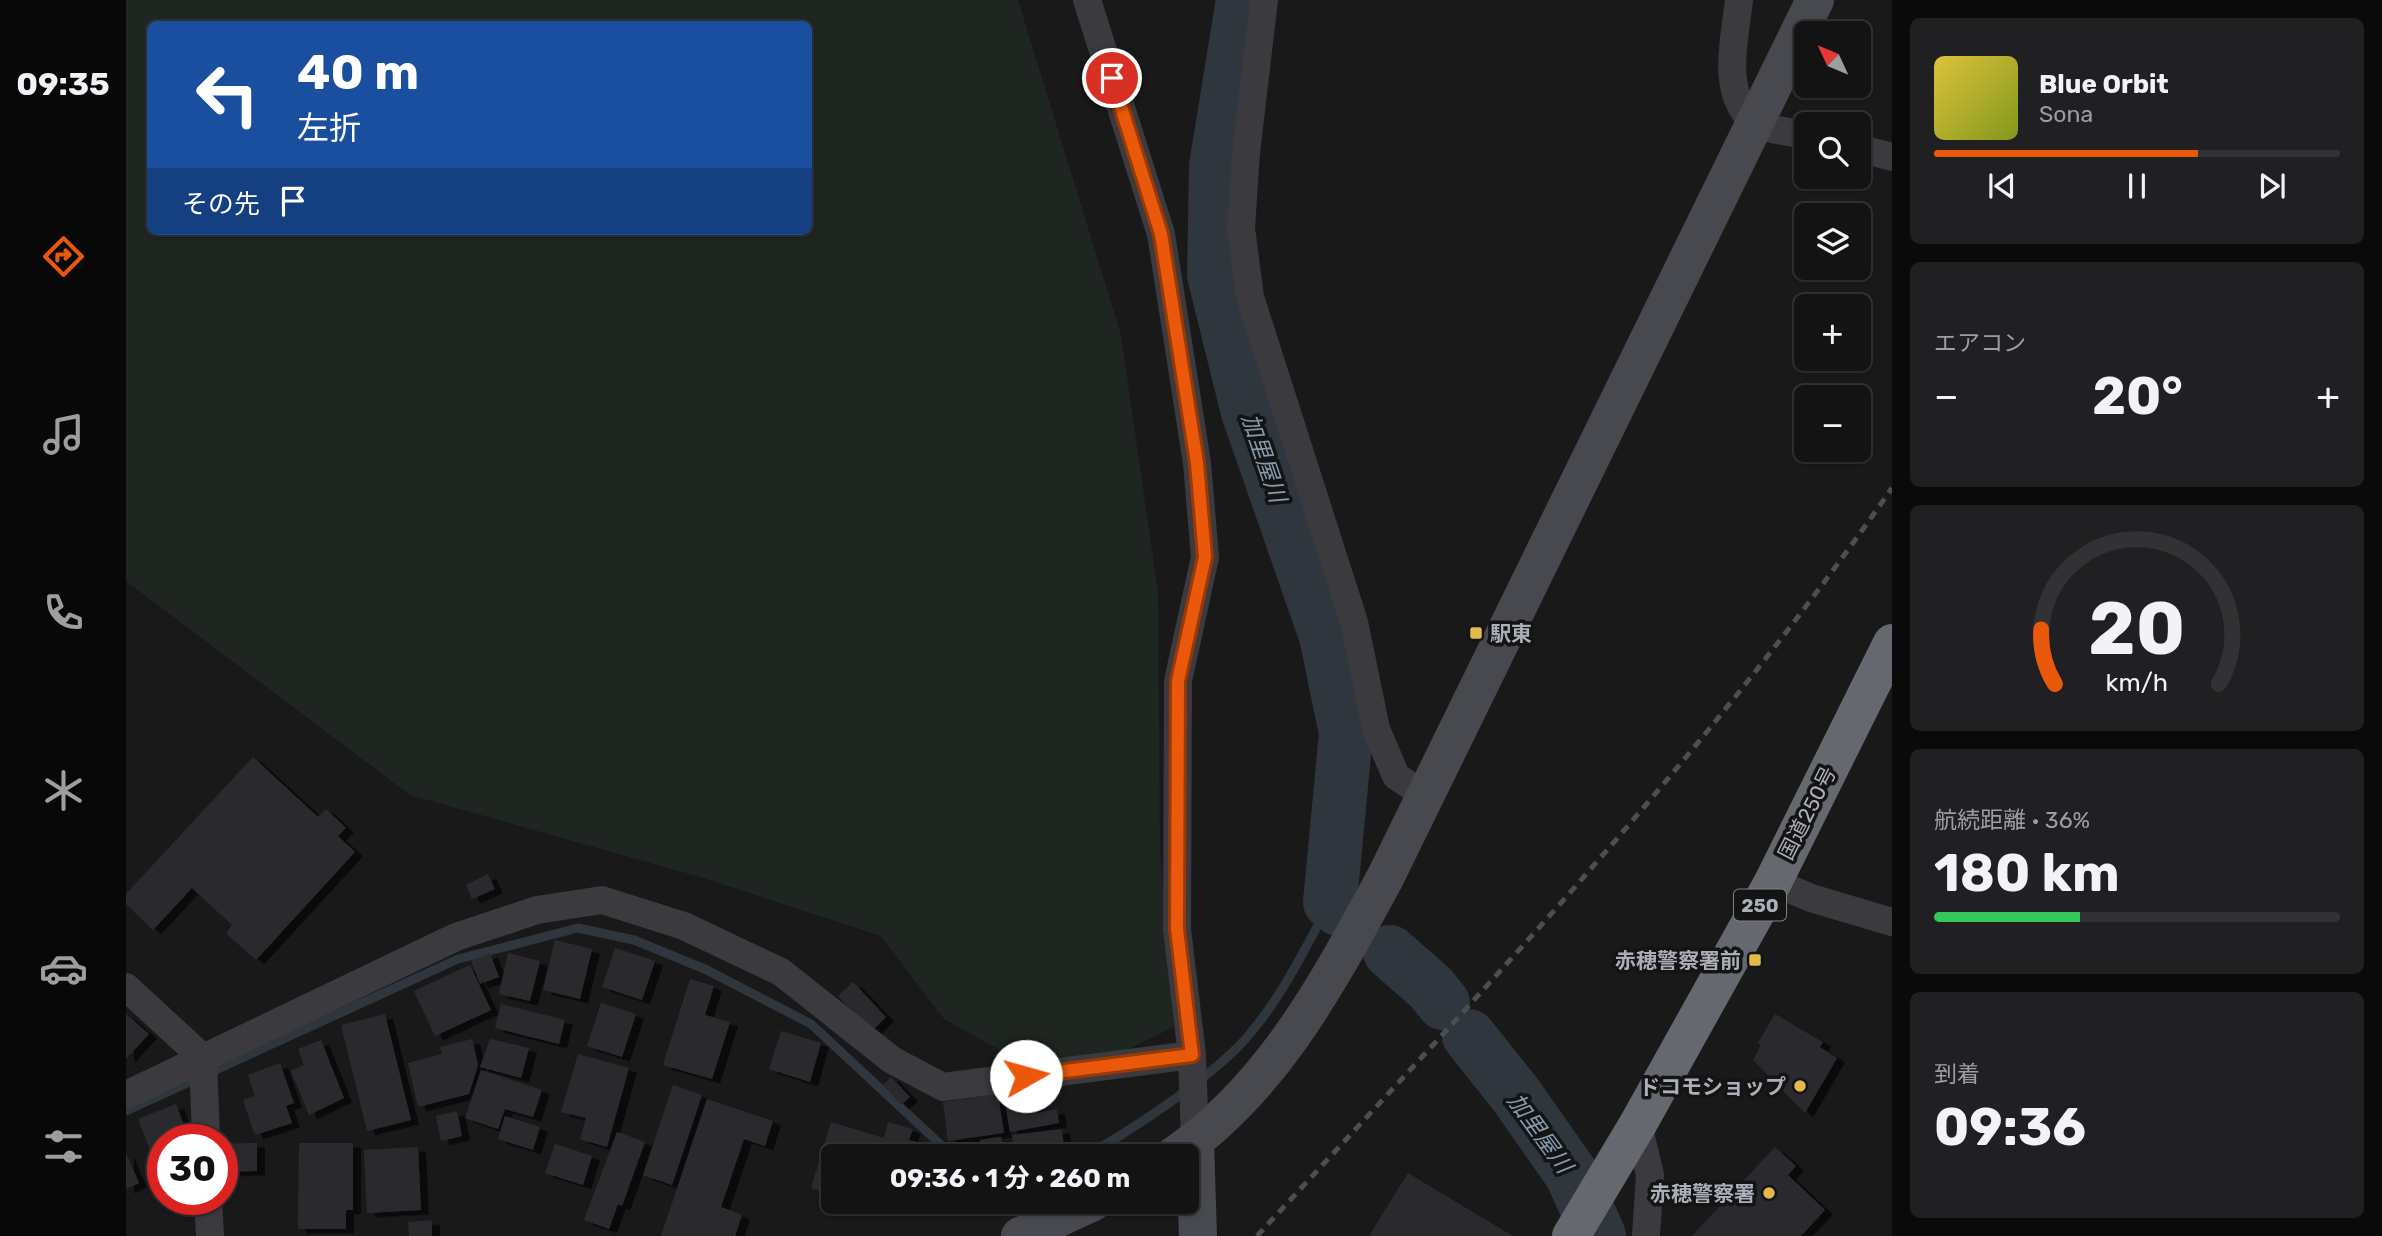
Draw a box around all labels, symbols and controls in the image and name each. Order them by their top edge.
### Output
north arrow [1794,21,1871,98]
map controls [1794,21,1871,462]
text: 40 m [297,43,419,101]
pin [1082,48,1142,108]
icon: left [182,49,273,140]
icon: arrive [1093,59,1131,97]
text: 09:35 [16,65,110,103]
text: Blue Orbit [2039,69,2169,100]
text: Sona [2039,100,2093,128]
text: 左折 [297,109,361,147]
button: search [1794,112,1871,189]
icon: previous [1983,167,2021,205]
icon: pause [2118,167,2156,205]
icon: next [2253,167,2291,205]
icon: arrive [274,182,312,220]
text: その先 [182,189,260,220]
button: layers [1794,203,1871,280]
icon: directions [39,232,88,281]
button: + [1794,294,1871,371]
text: エアコン [1934,329,2026,357]
text: 20° [2092,365,2183,427]
text: − [1934,373,1959,419]
text: + [2316,373,2340,419]
button: − [1794,385,1871,462]
icon: music [39,410,88,459]
water label: 加里屋川 [1236,410,1293,509]
text: 20 [2089,586,2185,672]
icon: phone [39,588,88,637]
place label: 駅東 [1490,621,1532,646]
marker: 駅東 [1468,625,1484,641]
text: km/h [2106,668,2168,697]
street label: 国道250号 [1773,762,1841,864]
icon: climate [39,766,88,815]
text: 航続距離 · 36% [1934,806,2090,834]
text: 180 km [1934,842,2120,904]
road number: 250 [1734,890,1786,920]
icon: car [39,944,88,993]
place label: 赤穂警察署前 [1615,948,1741,973]
marker: 赤穂警察署前 [1747,952,1763,968]
position arrow [989,1039,1063,1113]
text: 到着 [1934,1060,1980,1088]
place label: ドコモショップ [1639,1074,1786,1099]
marker: ドコモショップ [1792,1078,1808,1094]
water label: 加里屋川 [1502,1088,1580,1181]
text: 09:36 [1934,1096,2086,1158]
icon: filters [39,1122,88,1171]
speed limit sign: 30 [147,1124,238,1215]
text: 09:36 · 1 分 · 260 m [890,1163,1130,1194]
place label: 赤穂警察署 [1650,1181,1755,1206]
marker: 赤穂警察署 [1761,1185,1777,1201]

